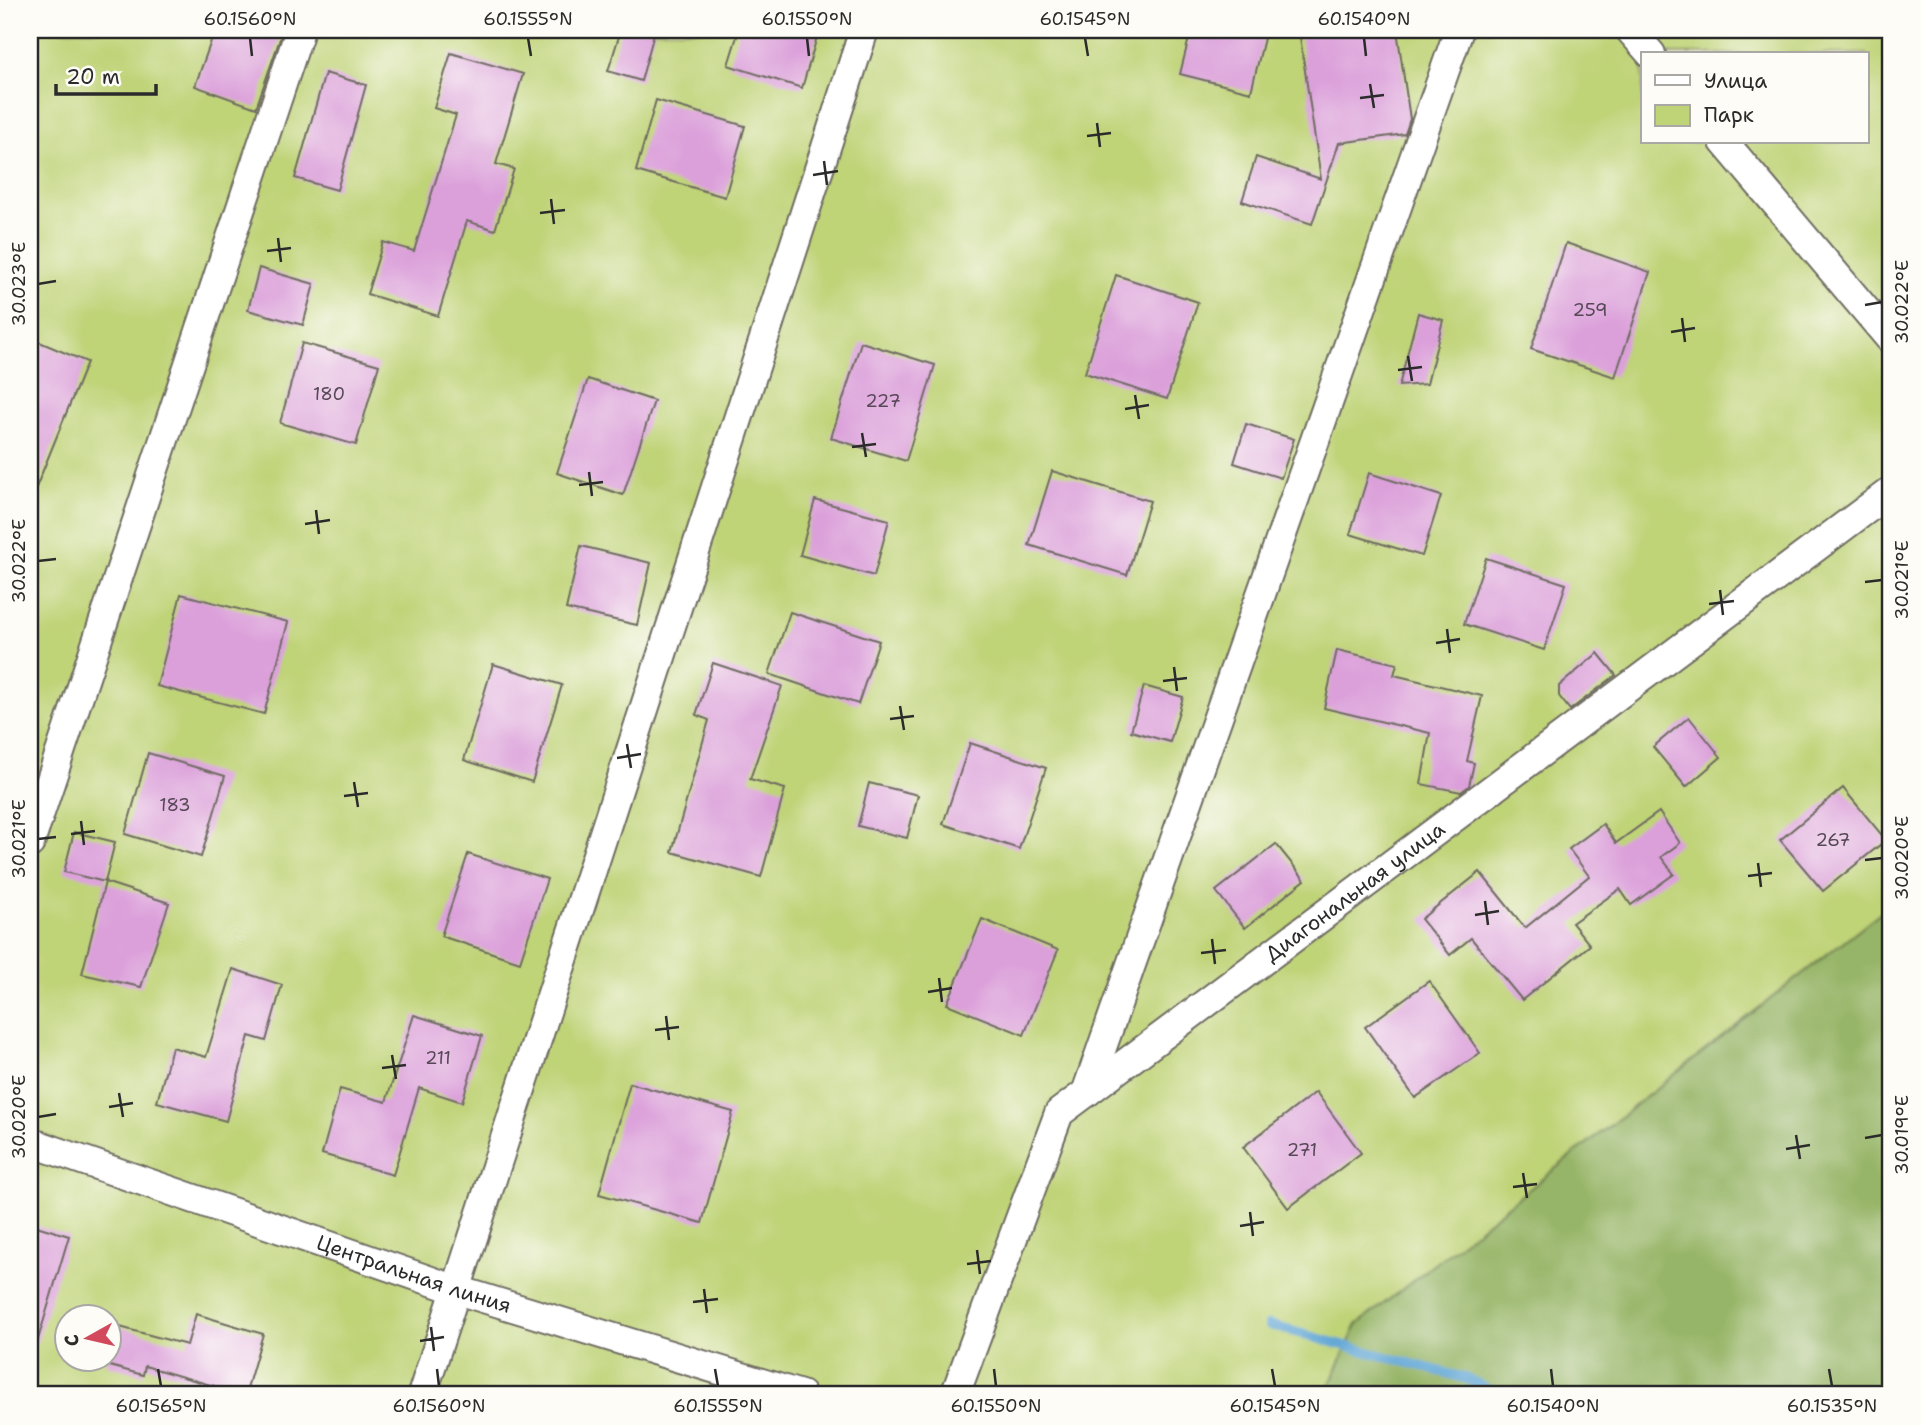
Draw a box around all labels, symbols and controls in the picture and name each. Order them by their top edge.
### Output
text: 60.1560°N [204,7,296,31]
text: 60.1555°N [483,7,573,31]
text: 60.1550°N [761,7,853,31]
text: 60.1545°N [1039,7,1131,31]
text: 60.1540°N [1318,7,1411,31]
scale bar [56,52,156,96]
legend [1641,52,1868,144]
text: 20 m [66,63,120,91]
text: Улица [1704,67,1767,95]
text: Парк [1704,101,1754,129]
text: 30.023°E [7,242,31,326]
text: 30.022°E [1890,260,1914,344]
house number: 259 [1572,298,1608,322]
house number: 180 [313,382,345,406]
house number: 227 [865,389,901,413]
text: 30.022°E [7,519,31,603]
text: 30.021°E [1890,540,1914,620]
house number: 183 [159,793,191,817]
text: 30.021°E [7,799,31,879]
street label: Диагональная улица [1259,815,1451,968]
text: 30.020°E [1890,816,1914,900]
house number: 267 [1816,828,1850,852]
house number: 211 [425,1046,451,1070]
text: 30.020°E [7,1075,31,1159]
text: 30.019°E [1890,1095,1914,1175]
house number: 271 [1287,1138,1317,1162]
street label: Центральная линия [313,1228,515,1320]
north arrow [52,1302,122,1372]
text: С [58,1333,85,1348]
text: 60.1565°N [116,1394,206,1418]
text: 60.1560°N [393,1394,485,1418]
text: 60.1555°N [673,1394,763,1418]
text: 60.1550°N [950,1394,1042,1418]
text: 60.1545°N [1229,1394,1321,1418]
text: 60.1540°N [1507,1394,1600,1418]
text: 60.1535°N [1787,1394,1877,1418]

